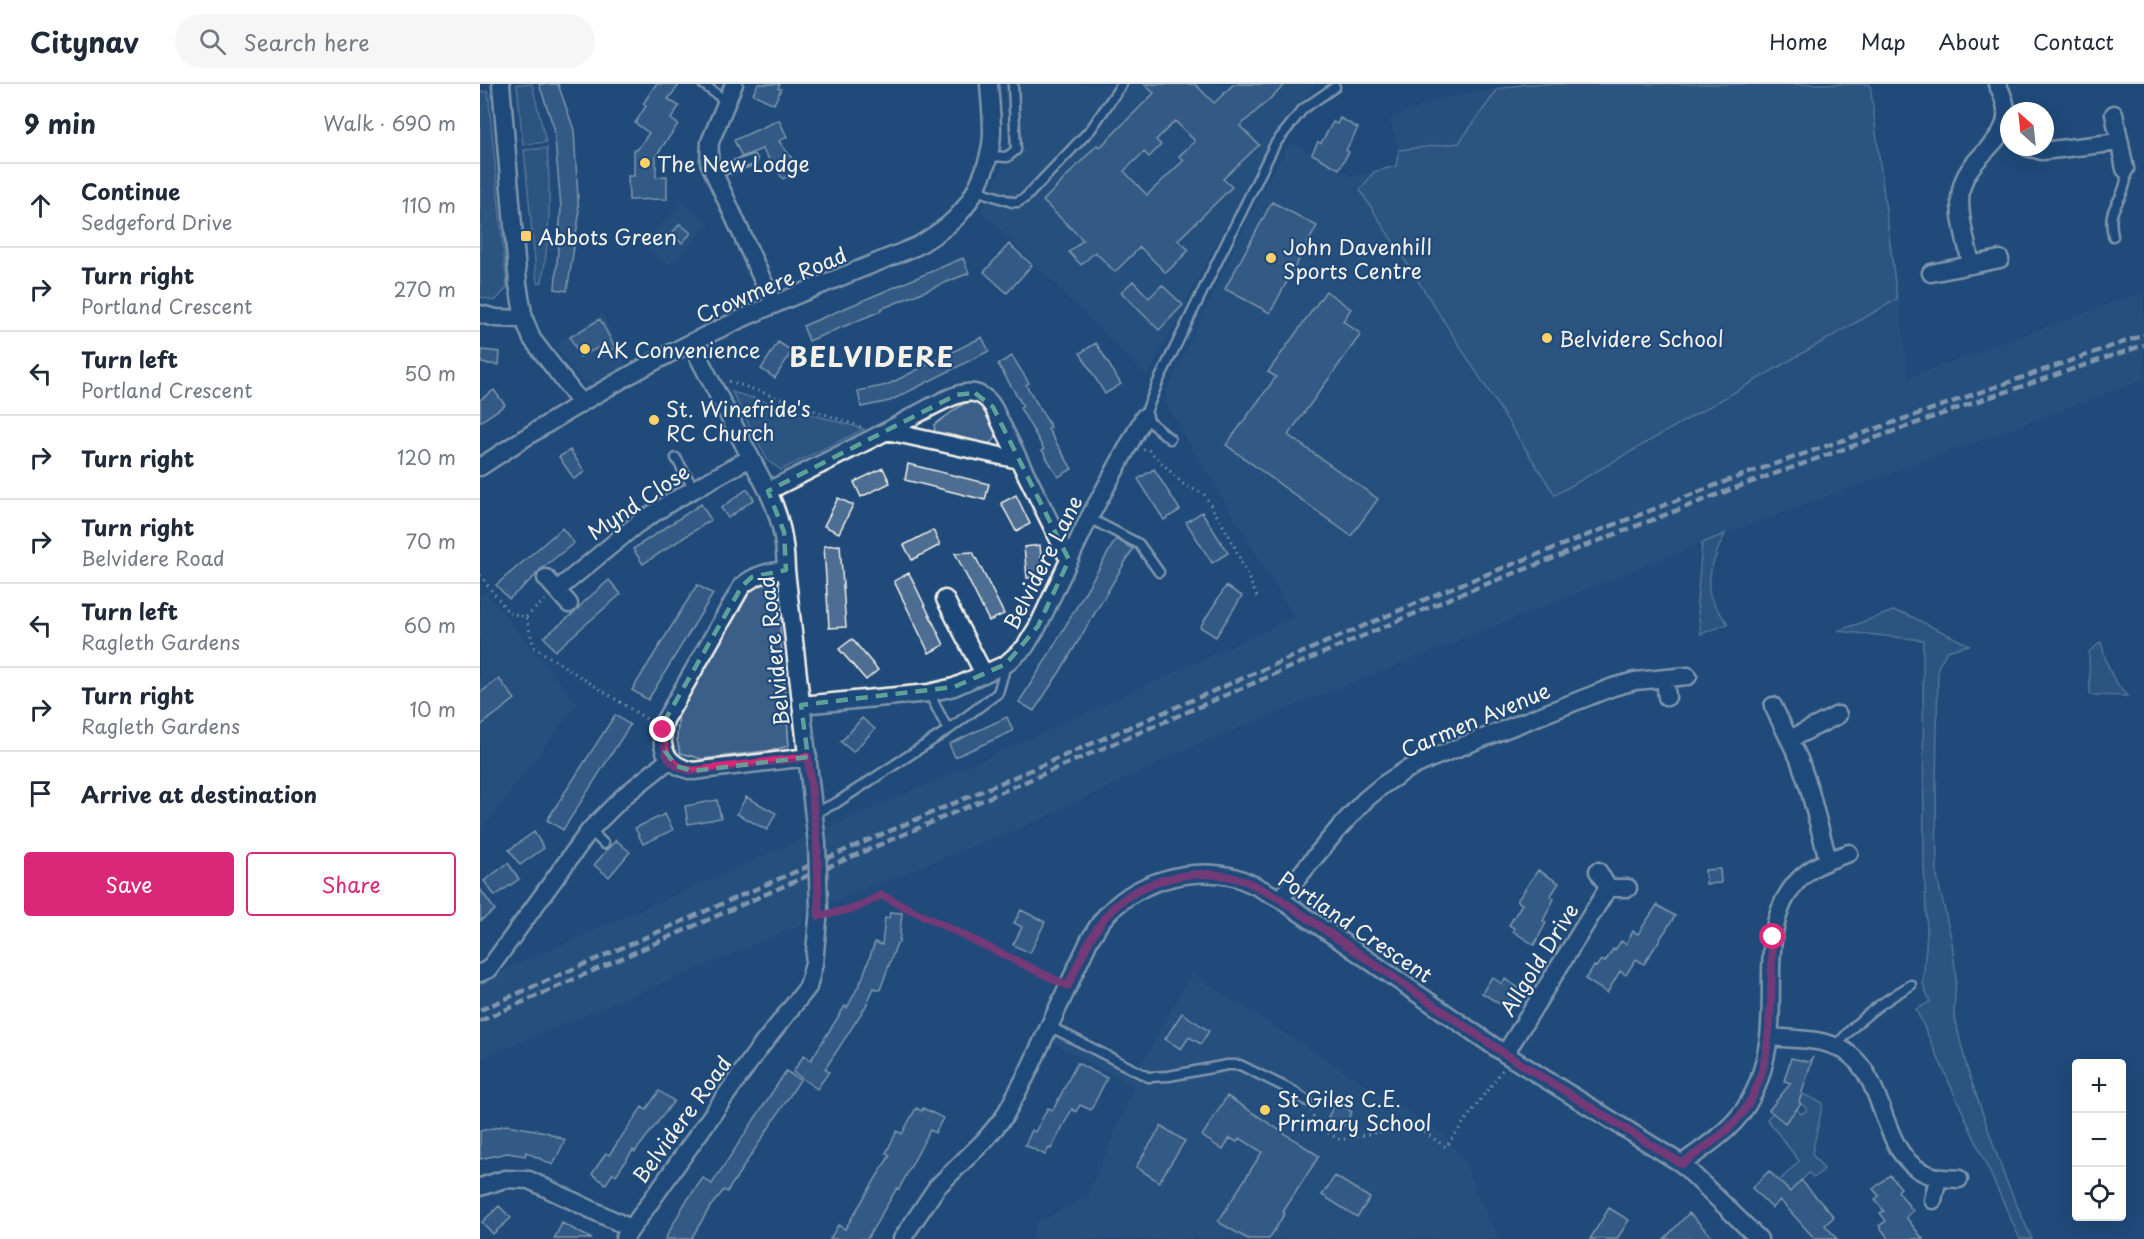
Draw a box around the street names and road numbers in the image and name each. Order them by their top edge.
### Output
street label: Crowmere Road [691,238,851,330]
street label: Mynd Close [581,455,695,547]
street label: Belvidere Lane [994,489,1090,635]
street label: Belvidere Road [749,574,797,728]
street label: Carmen Avenue [1396,673,1554,765]
street label: Portland Crescent [1272,862,1440,990]
street label: Allgold Drive [1490,896,1586,1022]
street label: Belvidere Road [624,1049,738,1189]

